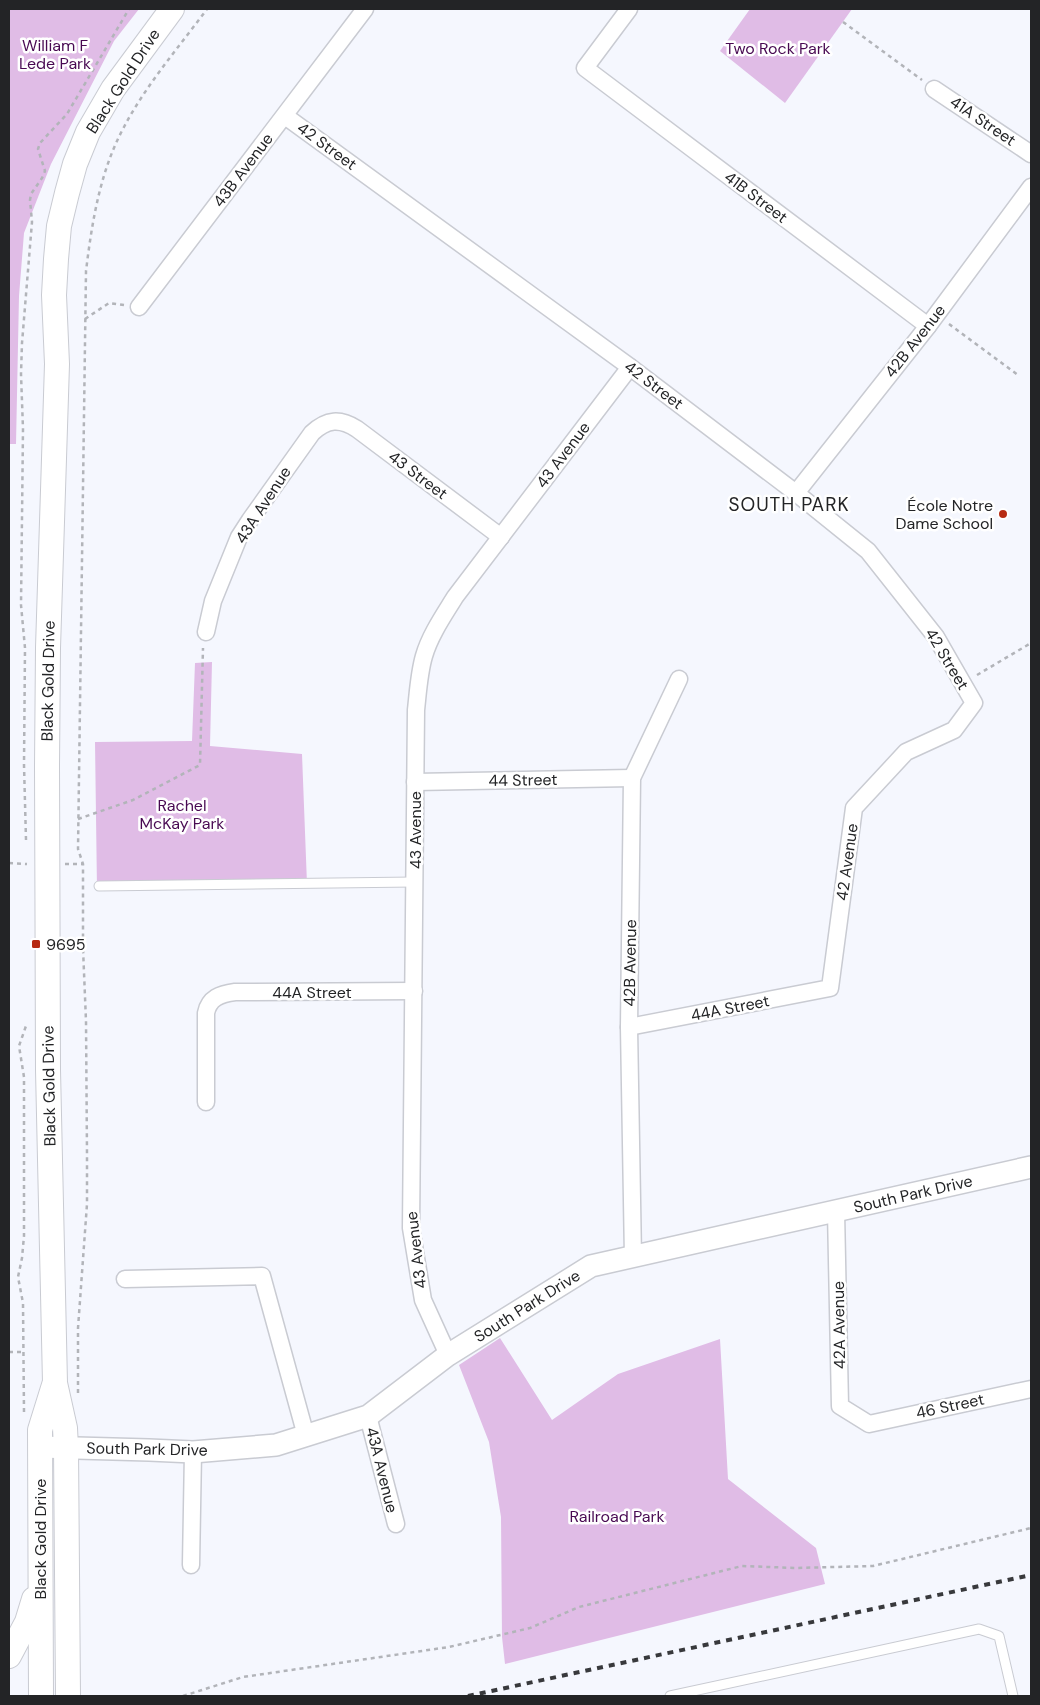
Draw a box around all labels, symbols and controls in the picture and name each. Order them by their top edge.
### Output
street label: Black Gold Drive [81,25,165,137]
park label: William F Lede Park [19,35,91,74]
park label: Two Rock Park [725,38,831,59]
street label: 41A Street [946,91,1020,151]
street label: 42 Street [293,117,361,175]
street label: 43B Avenue [208,129,278,211]
street label: 41B Street [720,166,792,228]
street label: 42B Avenue [880,300,950,382]
street label: 42 Street [620,356,688,414]
street label: 43 Avenue [531,418,595,492]
street label: 43 Street [384,446,452,504]
street label: 43A Avenue [230,462,296,548]
district label: SOUTH PARK [728,492,850,517]
place label: École Notre Dame School [896,495,993,534]
marker: École Notre Dame School [997,508,1009,520]
street label: Black Gold Drive [36,620,60,742]
street label: 42 Street [920,624,974,694]
street label: 44 Street [488,769,558,791]
street label: 43 Avenue [405,791,426,869]
park label: Rachel McKay Park [140,795,224,834]
street label: 42 Avenue [831,822,863,902]
street label: 42B Avenue [619,919,641,1007]
place label: 9695 [46,934,86,955]
marker: 9695 [30,938,42,950]
street label: 44A Street [272,982,352,1003]
street label: 44A Street [689,990,771,1026]
street label: Black Gold Drive [37,1025,61,1147]
street label: South Park Drive [851,1170,975,1218]
street label: 43 Avenue [401,1210,431,1290]
street label: South Park Drive [470,1265,584,1347]
street label: 42A Avenue [828,1281,850,1369]
street label: 46 Street [914,1389,986,1423]
street label: 43A Avenue [361,1425,403,1515]
street label: South Park Drive [86,1437,208,1461]
street label: Black Gold Drive [30,1479,51,1599]
park label: Railroad Park [569,1506,665,1527]

